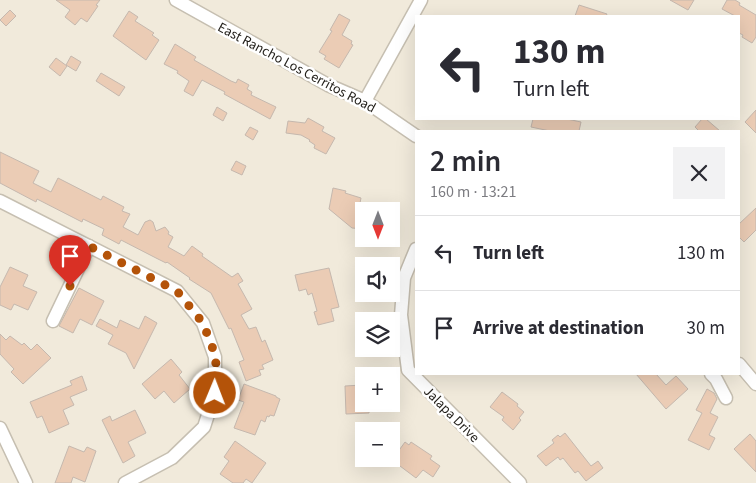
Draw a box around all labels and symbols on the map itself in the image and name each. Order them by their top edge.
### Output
street label: East Rancho Los Cerritos Road [214,18,379,118]
north arrow [355,202,400,248]
pin [49,235,91,286]
position arrow [188,366,240,418]
street label: Jalapa Drive [419,382,484,447]

